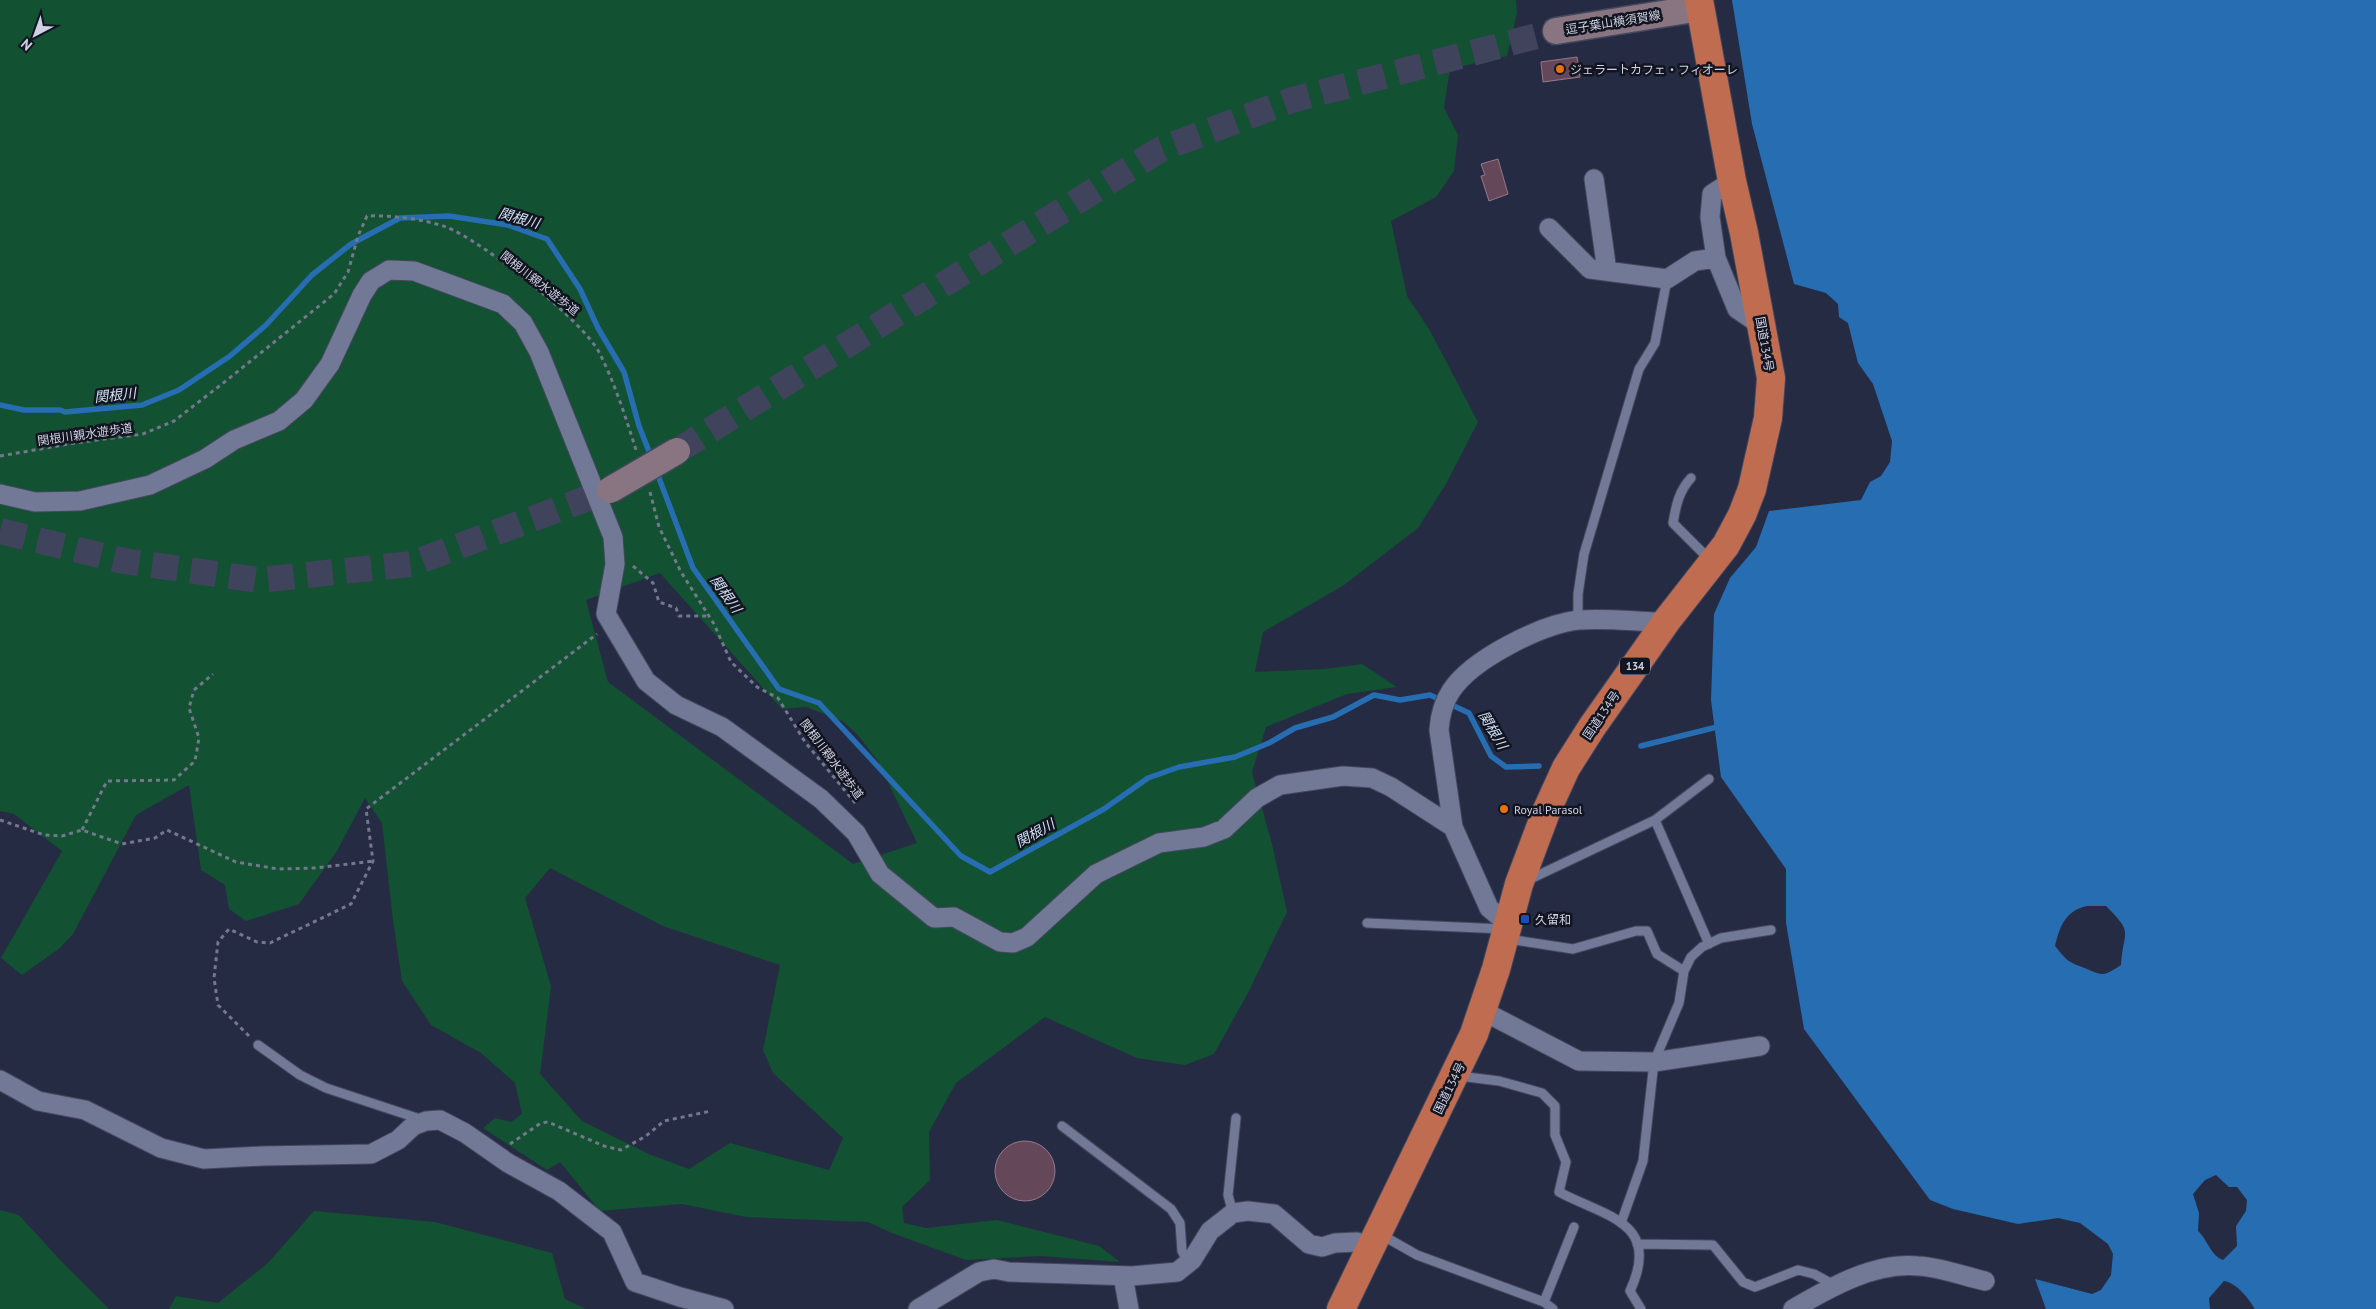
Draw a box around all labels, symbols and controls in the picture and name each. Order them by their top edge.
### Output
street label: 逗子葉山横須賀線 [1564,7,1662,37]
north arrow [10,10,60,60]
text: N [17,35,36,55]
place label: ジェラートカフェ・フィオーレ [1570,62,1738,77]
marker: ジェラートカフェ・フィオーレ [1554,63,1566,75]
water label: 関根川 [496,204,544,233]
street label: 関根川親水遊歩道 [498,248,582,318]
street label: 国道134号 [1753,315,1777,373]
water label: 関根川 [93,384,139,406]
street label: 関根川親水遊歩道 [36,420,134,448]
water label: 関根川 [707,572,747,618]
road number: 134 [1620,658,1650,674]
street label: 国道134号 [1579,688,1623,742]
water label: 関根川 [1474,707,1513,754]
street label: 関根川親水遊歩道 [797,716,867,802]
place label: Royal Parasol [1514,802,1583,817]
marker: Royal Parasol [1498,803,1510,815]
water label: 関根川 [1012,814,1059,851]
place label: 久留和 [1535,912,1571,927]
marker: 久留和 [1519,913,1531,925]
street label: 国道134号 [1430,1060,1468,1116]

